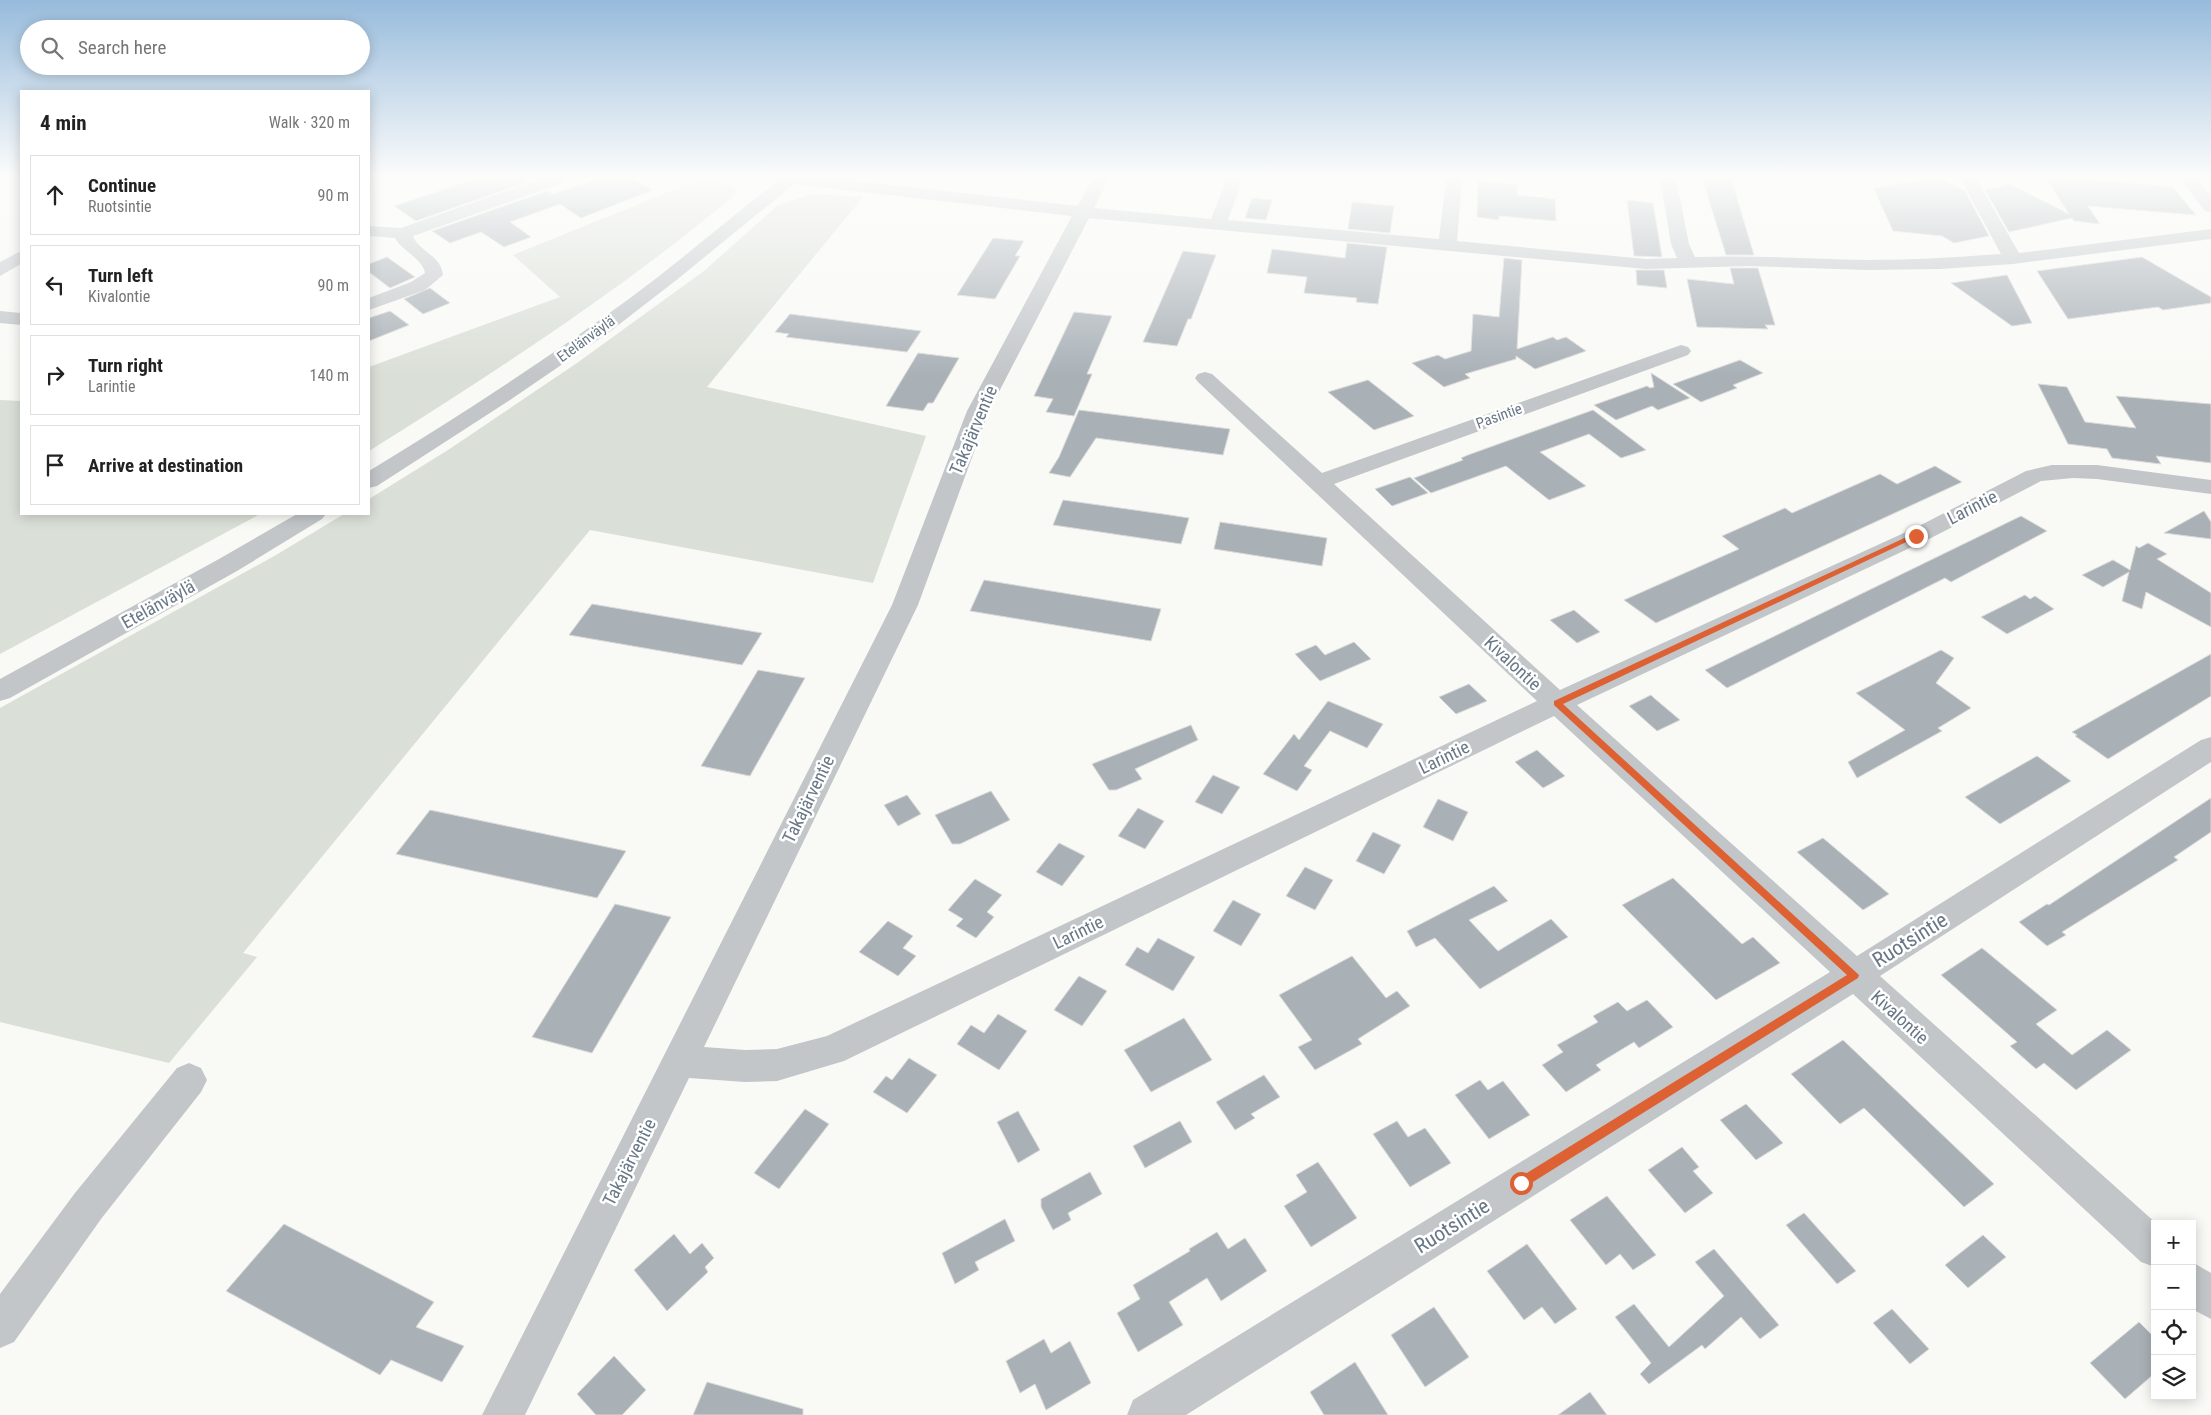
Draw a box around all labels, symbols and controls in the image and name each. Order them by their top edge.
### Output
search box [20,20,370,75]
icon: search [38,34,66,62]
text: Search here [78,36,166,59]
text: 4 min [40,111,87,135]
text: Walk · 320 m [269,113,350,132]
text: Continue [88,174,156,197]
icon: ahead [41,181,69,209]
text: 90 m [317,186,349,205]
text: Ruotsintie [88,197,152,216]
text: Turn left [88,264,153,287]
icon: left [41,271,69,299]
text: 90 m [317,276,349,295]
text: Kivalontie [88,287,150,306]
street label: Etelänväylä [554,312,618,366]
text: Turn right [88,354,163,377]
icon: right [41,361,69,389]
text: 140 m [310,366,349,385]
text: Larintie [88,377,135,396]
street label: Takajärventie [945,382,1001,478]
street label: Pasintie [1473,399,1525,433]
icon: arrive [41,451,69,479]
text: Arrive at destination [88,454,243,477]
street label: Larintie [1943,486,2001,528]
route end [1905,525,1928,548]
street label: Etelänväylä [118,575,198,633]
street label: Kivalontie [1480,631,1546,695]
street label: Larintie [1415,736,1473,778]
street label: Takajärventie [778,752,838,846]
street label: Ruotsintie [1868,908,1952,972]
street label: Larintie [1049,911,1107,953]
street label: Kivalontie [1867,986,1933,1048]
street label: Takajärventie [598,1115,660,1209]
route start [1510,1172,1533,1195]
street label: Ruotsintie [1410,1194,1494,1258]
map controls [2151,1220,2196,1400]
button: + [2151,1220,2196,1265]
button: − [2151,1265,2196,1310]
button: locate [2151,1310,2196,1355]
button: layers [2151,1355,2196,1400]

